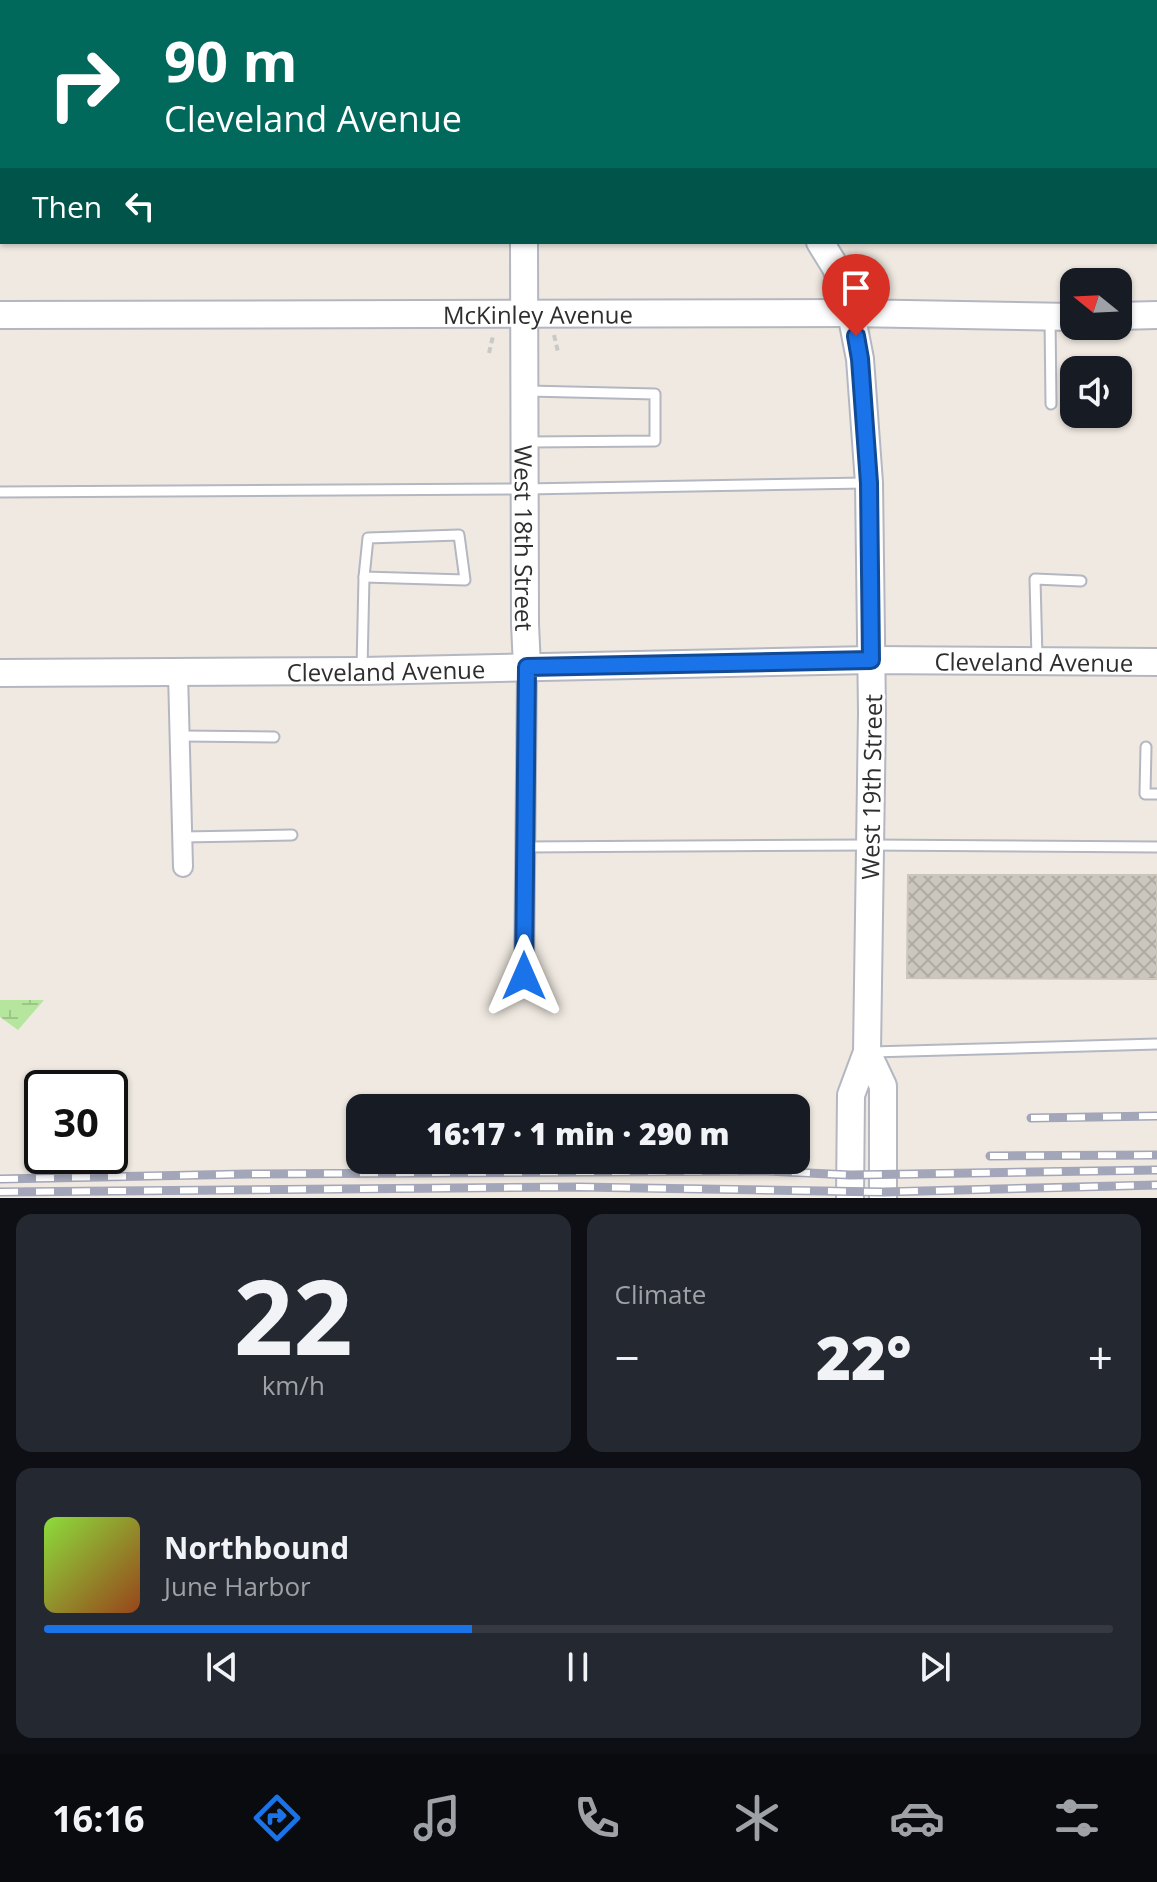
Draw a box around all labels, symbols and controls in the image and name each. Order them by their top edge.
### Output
text: 90 m [164,22,298,98]
icon: right [32,32,136,136]
text: Cleveland Avenue [164,94,462,143]
icon: left [118,184,162,228]
text: Then [32,186,102,227]
pin [822,254,890,336]
icon: arrive [834,266,878,310]
north arrow [1060,268,1132,340]
map controls [1060,268,1132,428]
street label: McKinley Avenue [443,297,633,330]
button: sound [1060,356,1132,428]
street label: West 18th Street [508,445,542,632]
street label: Cleveland Avenue [934,644,1133,678]
street label: Cleveland Avenue [287,652,486,688]
street label: West 19th Street [853,694,889,880]
position arrow [482,934,566,1018]
speed limit sign: 30 [24,1070,128,1174]
text: 16:17 · 1 min · 290 m [426,1113,730,1154]
text: 22 [234,1244,353,1385]
text: Climate [615,1276,706,1312]
text: 22° [816,1316,912,1398]
text: − [615,1327,640,1387]
text: + [1088,1327,1113,1387]
text: km/h [262,1367,325,1403]
text: Northbound [164,1527,349,1568]
text: June Harbor [164,1568,311,1604]
icon: previous [200,1645,244,1689]
icon: pause [556,1645,600,1689]
icon: next [913,1645,957,1689]
icon: directions [249,1790,305,1846]
icon: music [409,1790,465,1846]
icon: phone [569,1790,625,1846]
icon: climate [729,1790,785,1846]
icon: car [889,1790,945,1846]
icon: filters [1049,1790,1105,1846]
text: 16:16 [52,1794,145,1843]

